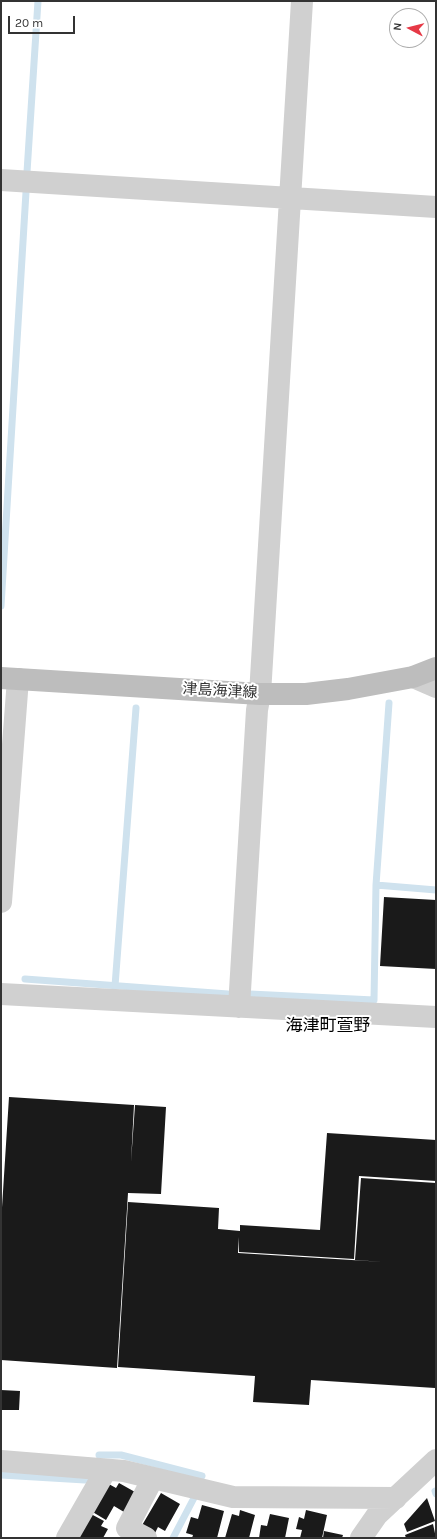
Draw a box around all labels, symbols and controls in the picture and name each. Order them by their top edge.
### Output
scale bar [10,8,77,34]
north arrow [389,8,429,48]
text: 20 m [15,16,43,30]
text: N [391,22,405,31]
street label: 津島海津線 [182,680,258,702]
district label: 海津町萱野 [286,1016,370,1036]

